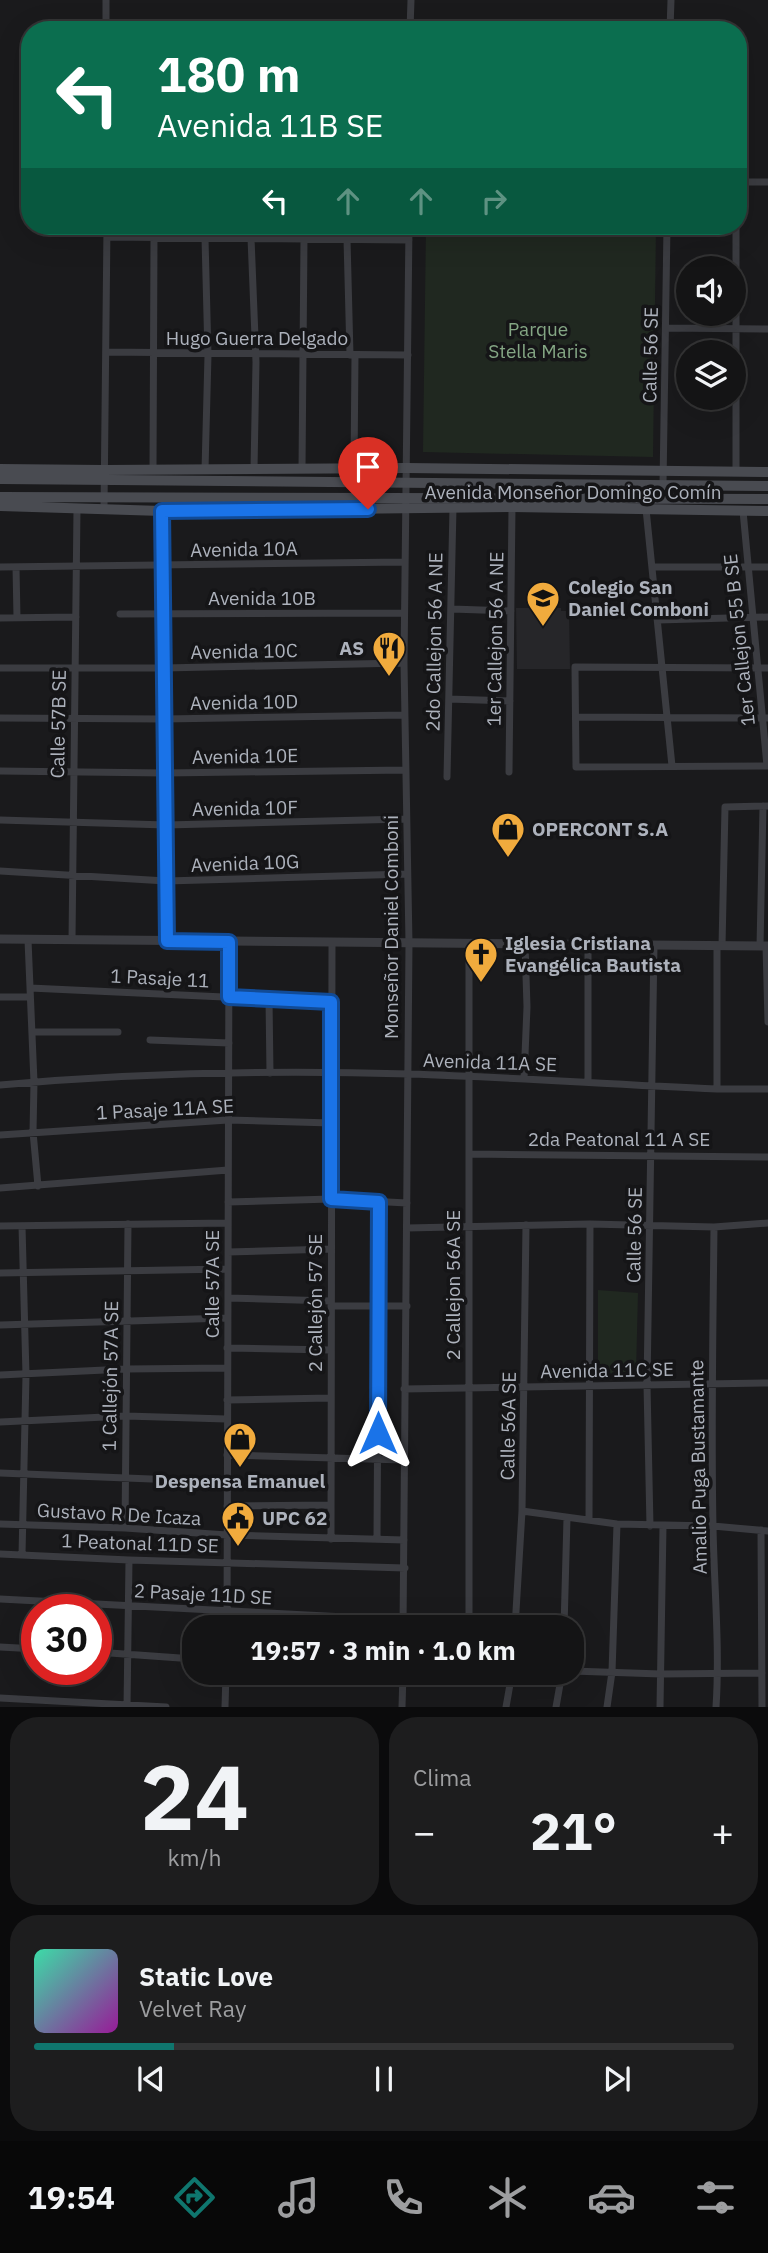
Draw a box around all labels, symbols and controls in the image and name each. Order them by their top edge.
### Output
text: 180 m [157,42,301,105]
icon: left [42,49,133,140]
text: Avenida 11B SE [157,104,383,146]
icon: left [256,182,294,220]
icon: ahead [329,182,367,220]
icon: ahead [402,182,440,220]
icon: right [475,182,513,220]
map controls [676,256,746,410]
button: sound [676,256,746,326]
street label: Calle 56 SE [637,307,663,403]
park label: Parque Stella Maris [488,317,588,363]
street label: Hugo Guerra Delgado [166,326,348,350]
button: layers [676,340,746,410]
pin [338,437,398,509]
icon: arrive [349,448,387,486]
street label: Avenida Monseñor Domingo Comín [424,480,722,504]
street label: Avenida 10A [190,536,298,562]
street label: 1er Callejon 56 A NE [481,551,509,727]
street label: 2do Callejon 56 A NE [420,552,448,732]
street label: 1er Callejon 55 B SE [718,553,760,727]
place label: Colegio San Daniel Comboni [568,575,709,621]
school or university icon: Colegio San Daniel Comboni [524,579,562,628]
street label: Avenida 10B [208,586,316,610]
restaurant icon: AS [370,629,408,678]
place label: AS [339,636,364,660]
street label: Avenida 10C [190,638,298,664]
street label: Calle 57B SE [45,669,71,779]
street label: Avenida 10D [190,689,298,715]
street label: Avenida 10E [192,743,298,769]
street label: Avenida 10F [192,795,298,821]
shop icon: OPERCONT S.A [489,810,527,859]
street label: Monseñor Daniel Comboni [379,815,403,1039]
place label: OPERCONT S.A [532,817,668,841]
street label: Avenida 10G [190,849,300,877]
place label: Iglesia Cristiana Evangélica Bautista [505,931,681,977]
church icon: Iglesia Cristiana Evangélica Bautista [462,935,500,984]
street label: 1 Pasaje 11 [110,963,210,993]
street label: Avenida 11A SE [423,1048,557,1076]
street label: 1 Pasaje 11A SE [95,1093,235,1125]
street label: 2da Peatonal 11 A SE [528,1127,710,1151]
street label: Calle 56 SE [621,1187,647,1283]
street label: 2 Callejon 56A SE [441,1210,465,1360]
street label: Calle 57A SE [200,1230,224,1338]
street label: 2 Callejón 57 SE [303,1234,327,1372]
street label: 1 Callejón 57A SE [97,1300,123,1452]
street label: Avenida 11C SE [540,1357,674,1383]
street label: Amalio Puga Bustamante [684,1360,712,1574]
street label: Calle 56A SE [495,1371,521,1481]
position arrow [341,1396,415,1470]
shop icon: Despensa Emanuel [221,1420,259,1469]
place label: Despensa Emanuel [155,1469,325,1493]
street label: Gustavo R De Icaza [36,1498,202,1530]
public building icon: UPC 62 [219,1499,257,1548]
place label: UPC 62 [262,1506,327,1530]
street label: 1 Peatonal 11D SE [61,1528,219,1558]
street label: 2 Pasaje 11D SE [133,1578,273,1610]
speed limit sign: 30 [21,1594,112,1685]
text: 19:57 · 3 min · 1.0 km [250,1633,516,1667]
text: 24 [140,1737,249,1855]
text: Clima [413,1762,472,1792]
text: 21° [530,1797,617,1864]
text: − [413,1807,436,1856]
text: + [711,1807,734,1856]
text: km/h [167,1842,222,1872]
text: Static Love [139,1959,273,1993]
text: Velvet Ray [139,1993,246,2023]
icon: previous [132,2060,170,2098]
icon: pause [365,2060,403,2098]
icon: next [598,2060,636,2098]
icon: directions [170,2173,219,2222]
icon: music [274,2173,323,2222]
icon: phone [379,2173,428,2222]
icon: climate [483,2173,532,2222]
icon: car [587,2173,636,2222]
icon: filters [691,2173,740,2222]
text: 19:54 [28,2176,115,2218]

